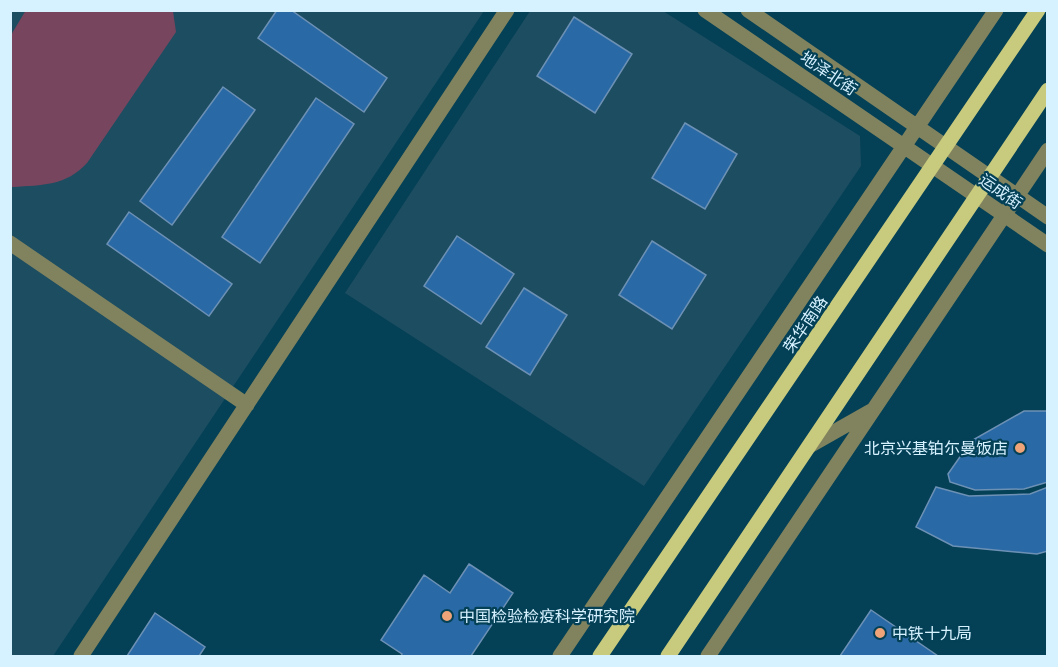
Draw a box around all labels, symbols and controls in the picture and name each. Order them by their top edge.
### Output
street label: 地泽北街 [797,47,861,99]
street label: 运成街 [976,169,1026,213]
street label: 荣华南路 [779,292,831,356]
place label: 北京兴基铂尓曼饭店 [864,438,1008,458]
marker: 北京兴基铂尓曼饭店 [1013,441,1027,455]
place label: 中国检验检疫科学研究院 [459,606,635,626]
marker: 中国检验检疫科学研究院 [440,609,454,623]
place label: 中铁十九局 [892,623,972,643]
marker: 中铁十九局 [873,626,887,640]

